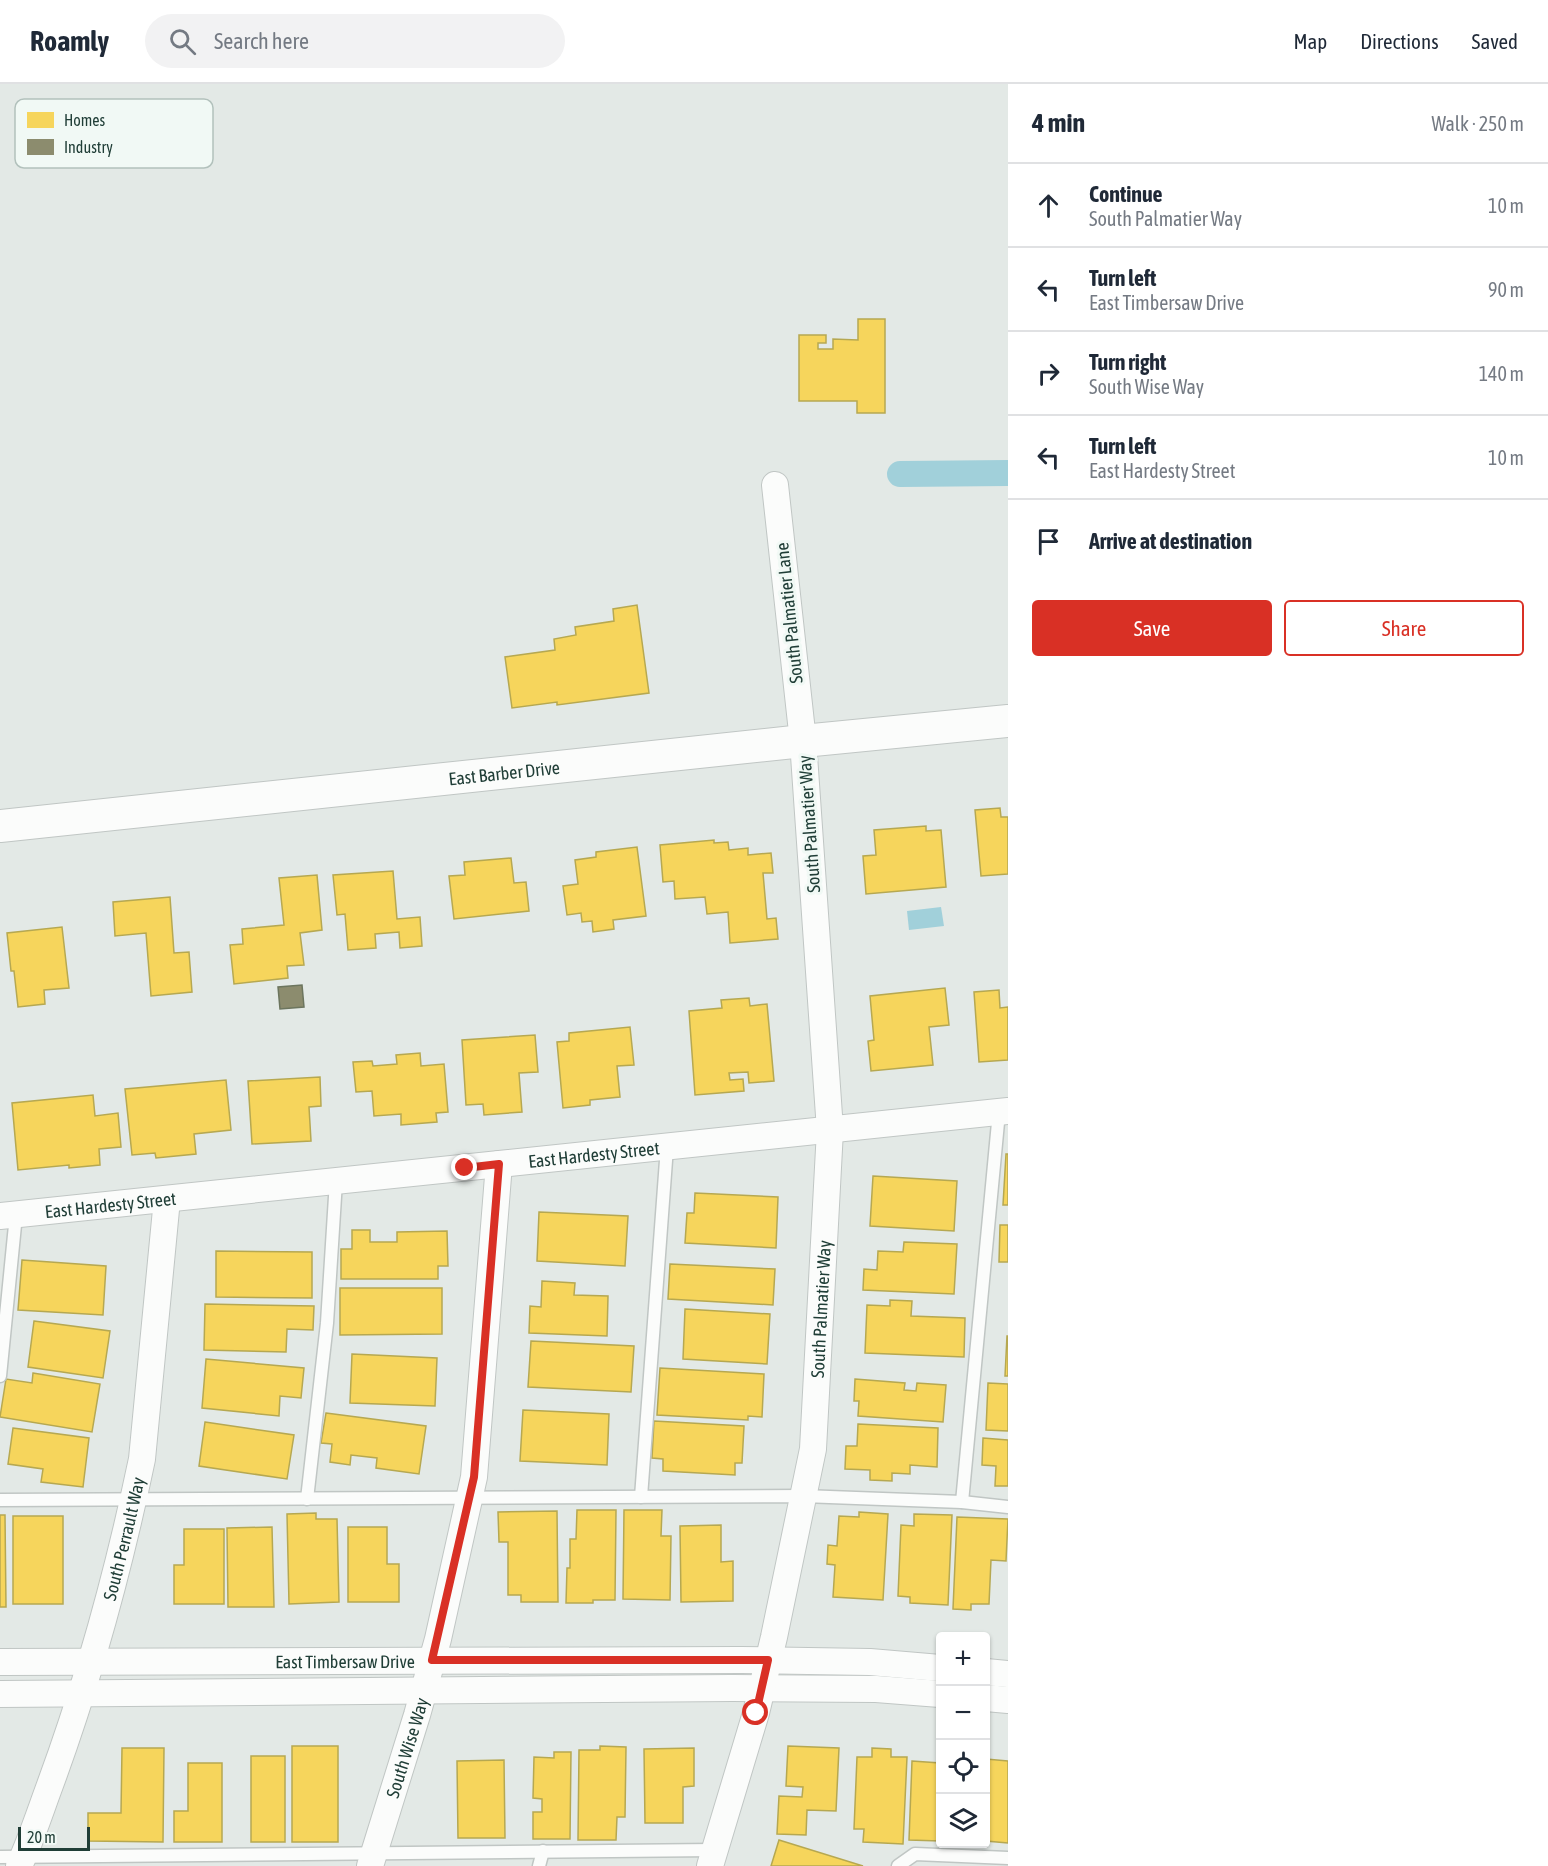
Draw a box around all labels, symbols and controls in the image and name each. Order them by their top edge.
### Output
search box [145,14,565,68]
text: Roamly [30,25,109,57]
icon: search [166,25,199,58]
text: Search here [214,28,309,54]
text: Map [1293,29,1327,53]
text: Directions [1360,29,1439,53]
text: Saved [1472,29,1518,53]
legend [15,99,213,168]
text: 4 min [1032,108,1085,138]
text: Homes [64,111,106,129]
text: Walk · 250 m [1432,112,1524,135]
text: Industry [64,138,113,157]
text: Continue [1089,181,1163,207]
icon: ahead [1032,189,1065,222]
text: 10 m [1488,194,1524,217]
text: South Palmatier Way [1089,207,1242,230]
text: Turn left [1089,265,1156,291]
icon: left [1032,273,1065,306]
text: 90 m [1488,278,1524,301]
text: East Timbersaw Drive [1089,291,1244,314]
text: Turn right [1089,349,1166,375]
icon: right [1032,357,1065,390]
text: 140 m [1479,362,1524,385]
text: South Wise Way [1089,375,1204,398]
text: Turn left [1089,433,1156,459]
icon: left [1032,441,1065,474]
text: 10 m [1488,446,1524,469]
text: East Hardesty Street [1089,459,1235,482]
icon: arrive [1032,525,1065,558]
text: Arrive at destination [1089,528,1252,554]
street label: South Palmatier Lane [771,542,807,684]
button: Save [1032,600,1272,656]
button: Share [1284,600,1524,656]
street label: South Palmatier Way [794,755,824,893]
street label: East Barber Drive [447,756,561,789]
street label: East Hardesty Street [527,1137,660,1171]
route end [451,1154,477,1180]
street label: East Hardesty Street [44,1187,177,1222]
street label: South Palmatier Way [806,1240,835,1378]
street label: South Perrault Way [98,1475,148,1603]
map controls [936,1632,990,1848]
button: + [936,1632,990,1686]
street label: East Timbersaw Drive [275,1650,415,1672]
button: − [936,1686,990,1740]
street label: South Wise Way [381,1695,432,1800]
route start [742,1699,768,1725]
button: locate [936,1740,990,1794]
button: layers [936,1794,990,1848]
scale bar [18,1824,90,1852]
text: 20 m [27,1828,56,1846]

